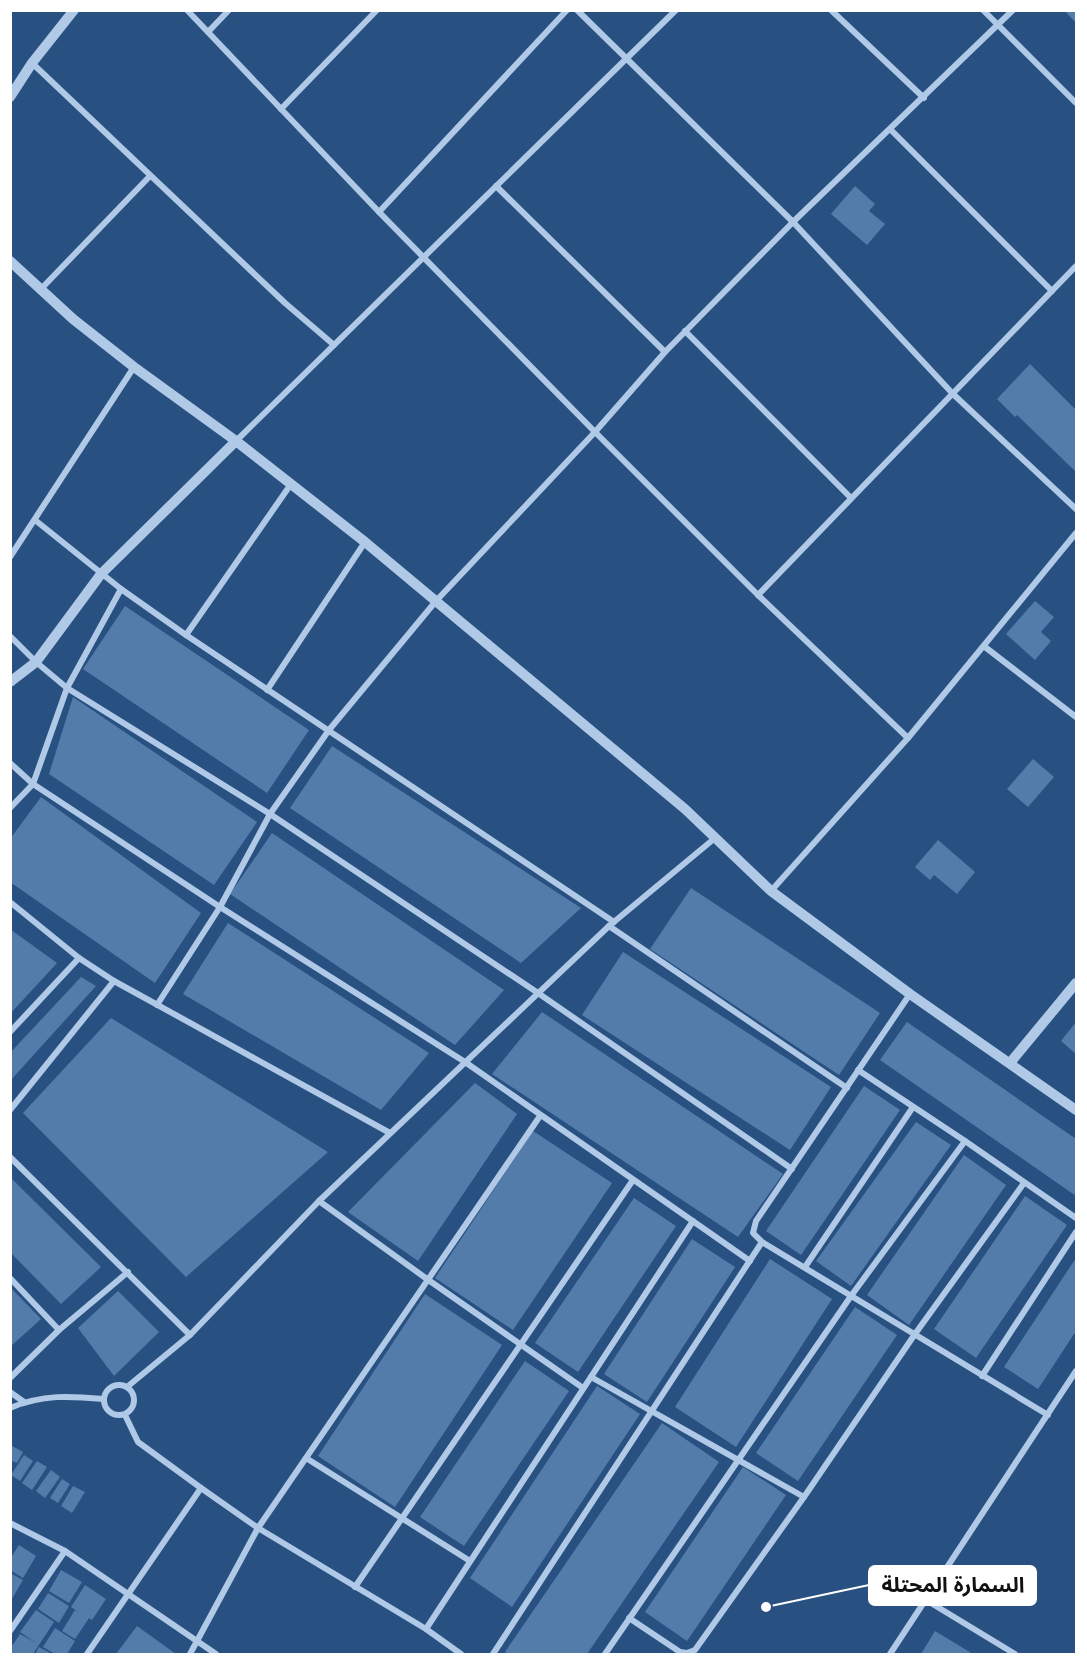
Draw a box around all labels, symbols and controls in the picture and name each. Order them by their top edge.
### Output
callout: السمارة المحتلة [869,1566,1036,1605]
text: السمارة المحتلة [881,1572,1025,1597]

